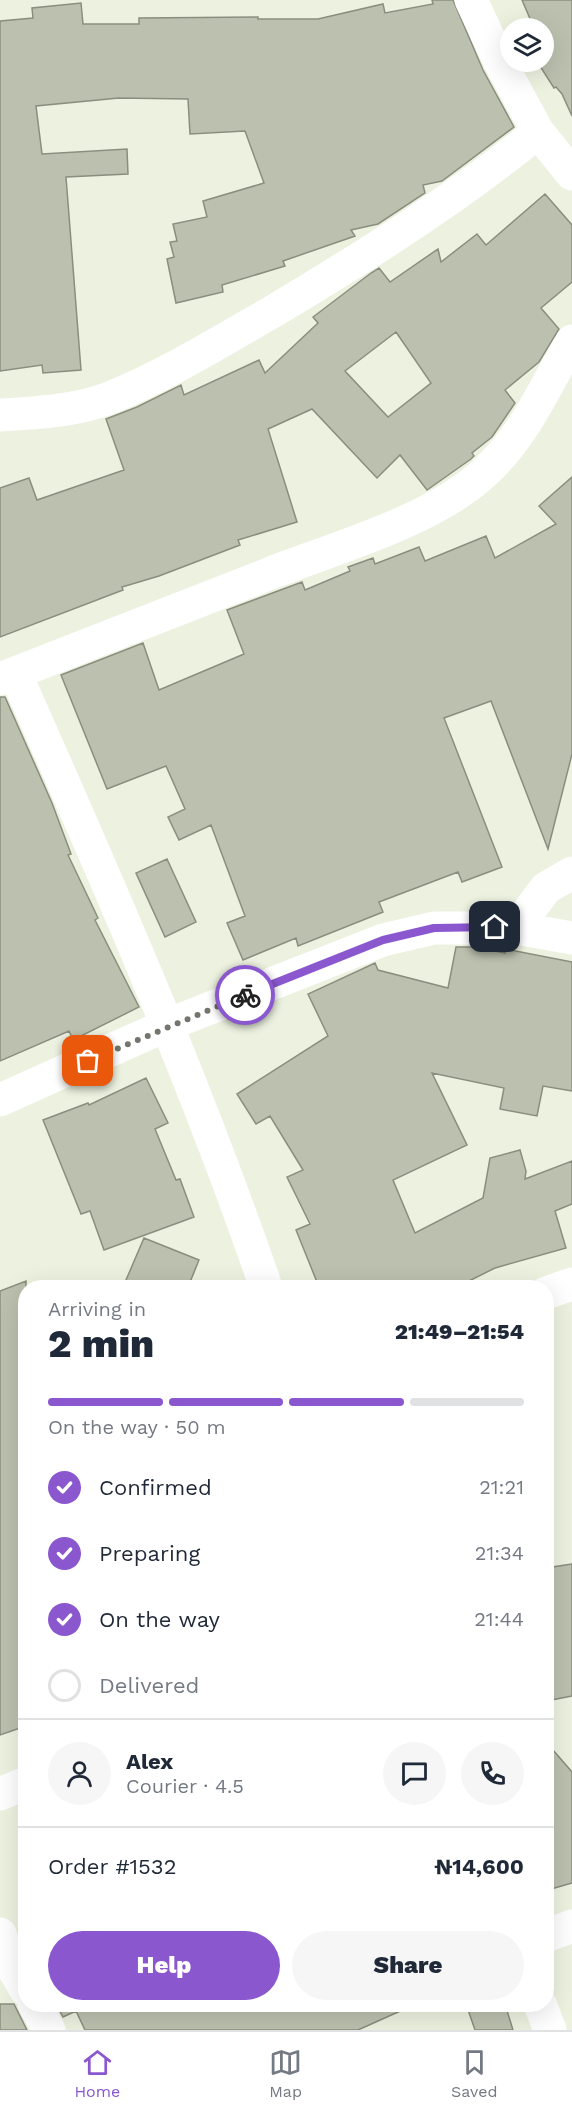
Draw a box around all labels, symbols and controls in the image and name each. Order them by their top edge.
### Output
map controls [500,18,554,72]
button: layers [500,18,554,72]
pin [469,901,520,952]
icon: home [478,910,511,943]
courier [215,965,275,1025]
icon: bike [229,979,262,1012]
pin [62,1035,113,1086]
icon: bag [71,1044,104,1077]
text: Arriving in [48,1297,146,1321]
text: 21:49–21:54 [395,1319,524,1344]
text: 2 min [48,1321,154,1366]
text: On the way · 50 m [48,1415,226,1439]
icon: check [48,1471,81,1504]
text: Confirmed [99,1475,212,1500]
text: 21:21 [479,1475,524,1499]
icon: check [48,1537,81,1570]
text: Preparing [99,1541,200,1566]
text: 21:34 [475,1541,524,1565]
icon: check [48,1603,81,1636]
text: On the way [99,1607,220,1632]
text: 21:44 [474,1607,524,1631]
text: Delivered [99,1673,199,1698]
button: person [48,1742,111,1805]
button: chat [383,1742,446,1805]
button: phone [461,1742,524,1805]
text: Alex [126,1749,173,1774]
text: Courier · 4.5 [126,1774,244,1798]
text: Order #1532 [48,1854,177,1879]
text: ₦14,600 [434,1854,524,1879]
button: Help [48,1931,280,2000]
button: Share [292,1931,524,2000]
tab: Home [74,2046,120,2101]
tab: Map [269,2046,302,2101]
tab: Saved [451,2046,498,2101]

